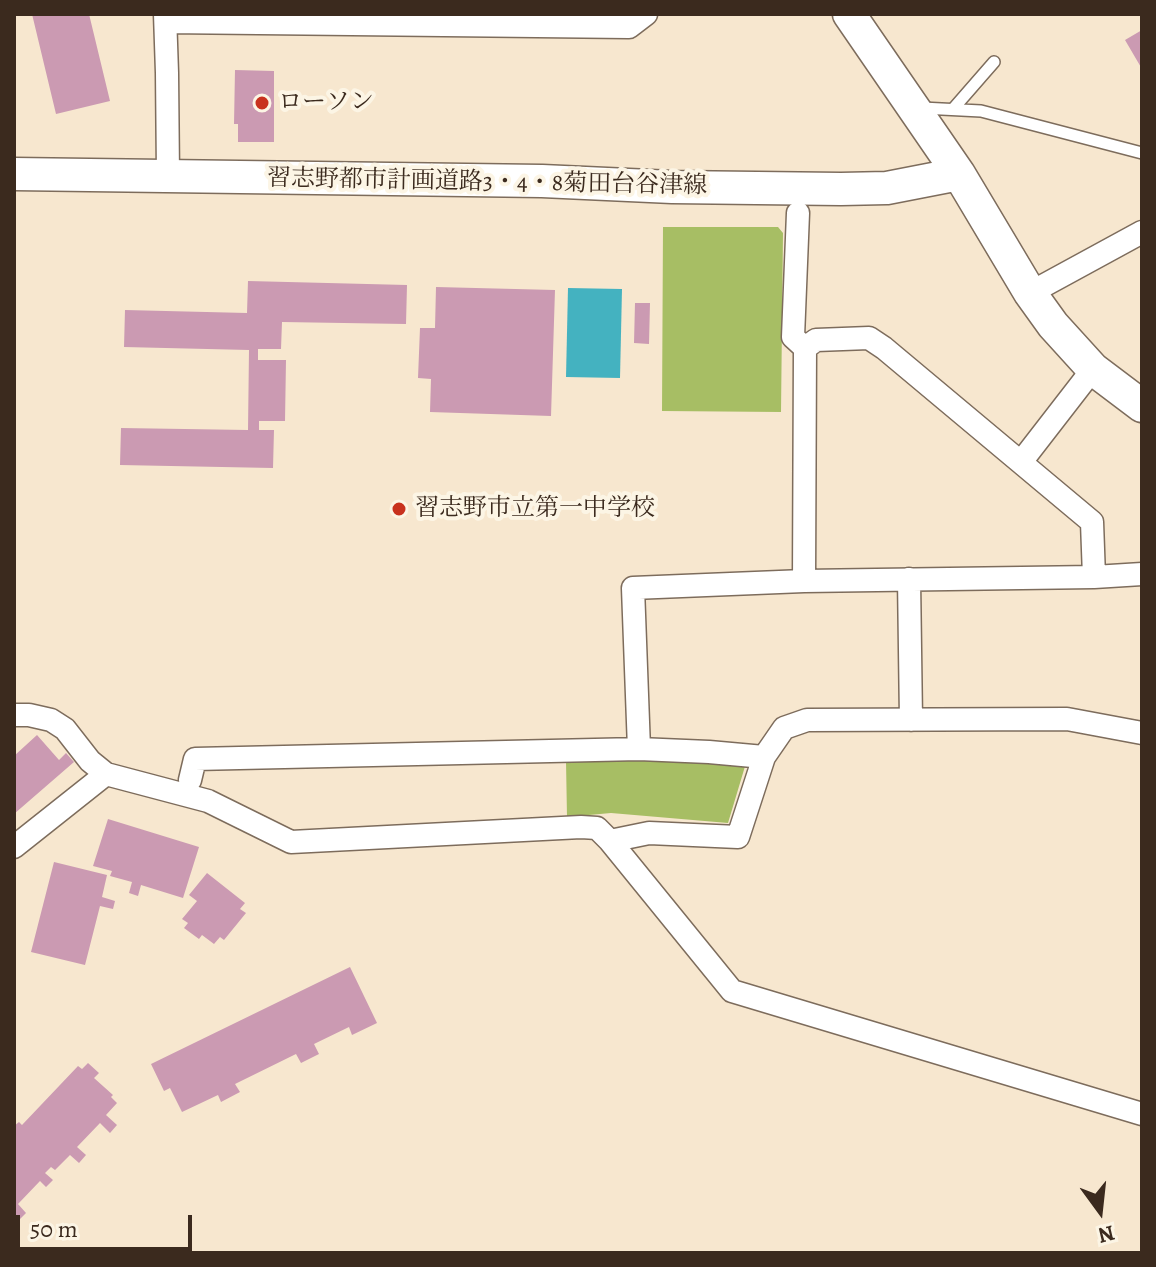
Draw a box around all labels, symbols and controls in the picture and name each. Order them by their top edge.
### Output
place label: ローソン [278,89,374,117]
marker: ローソン [253,94,271,112]
street label: 習志野都市計画道路3・4・8菊田台谷津線 [267,165,707,201]
place label: 習志野市立第一中学校 [415,495,655,523]
marker: 習志野市立第一中学校 [390,500,408,518]
north arrow [1060,1171,1140,1251]
scale bar [20,1199,196,1249]
text: 50 m [30,1213,78,1245]
text: N [1095,1218,1118,1251]

